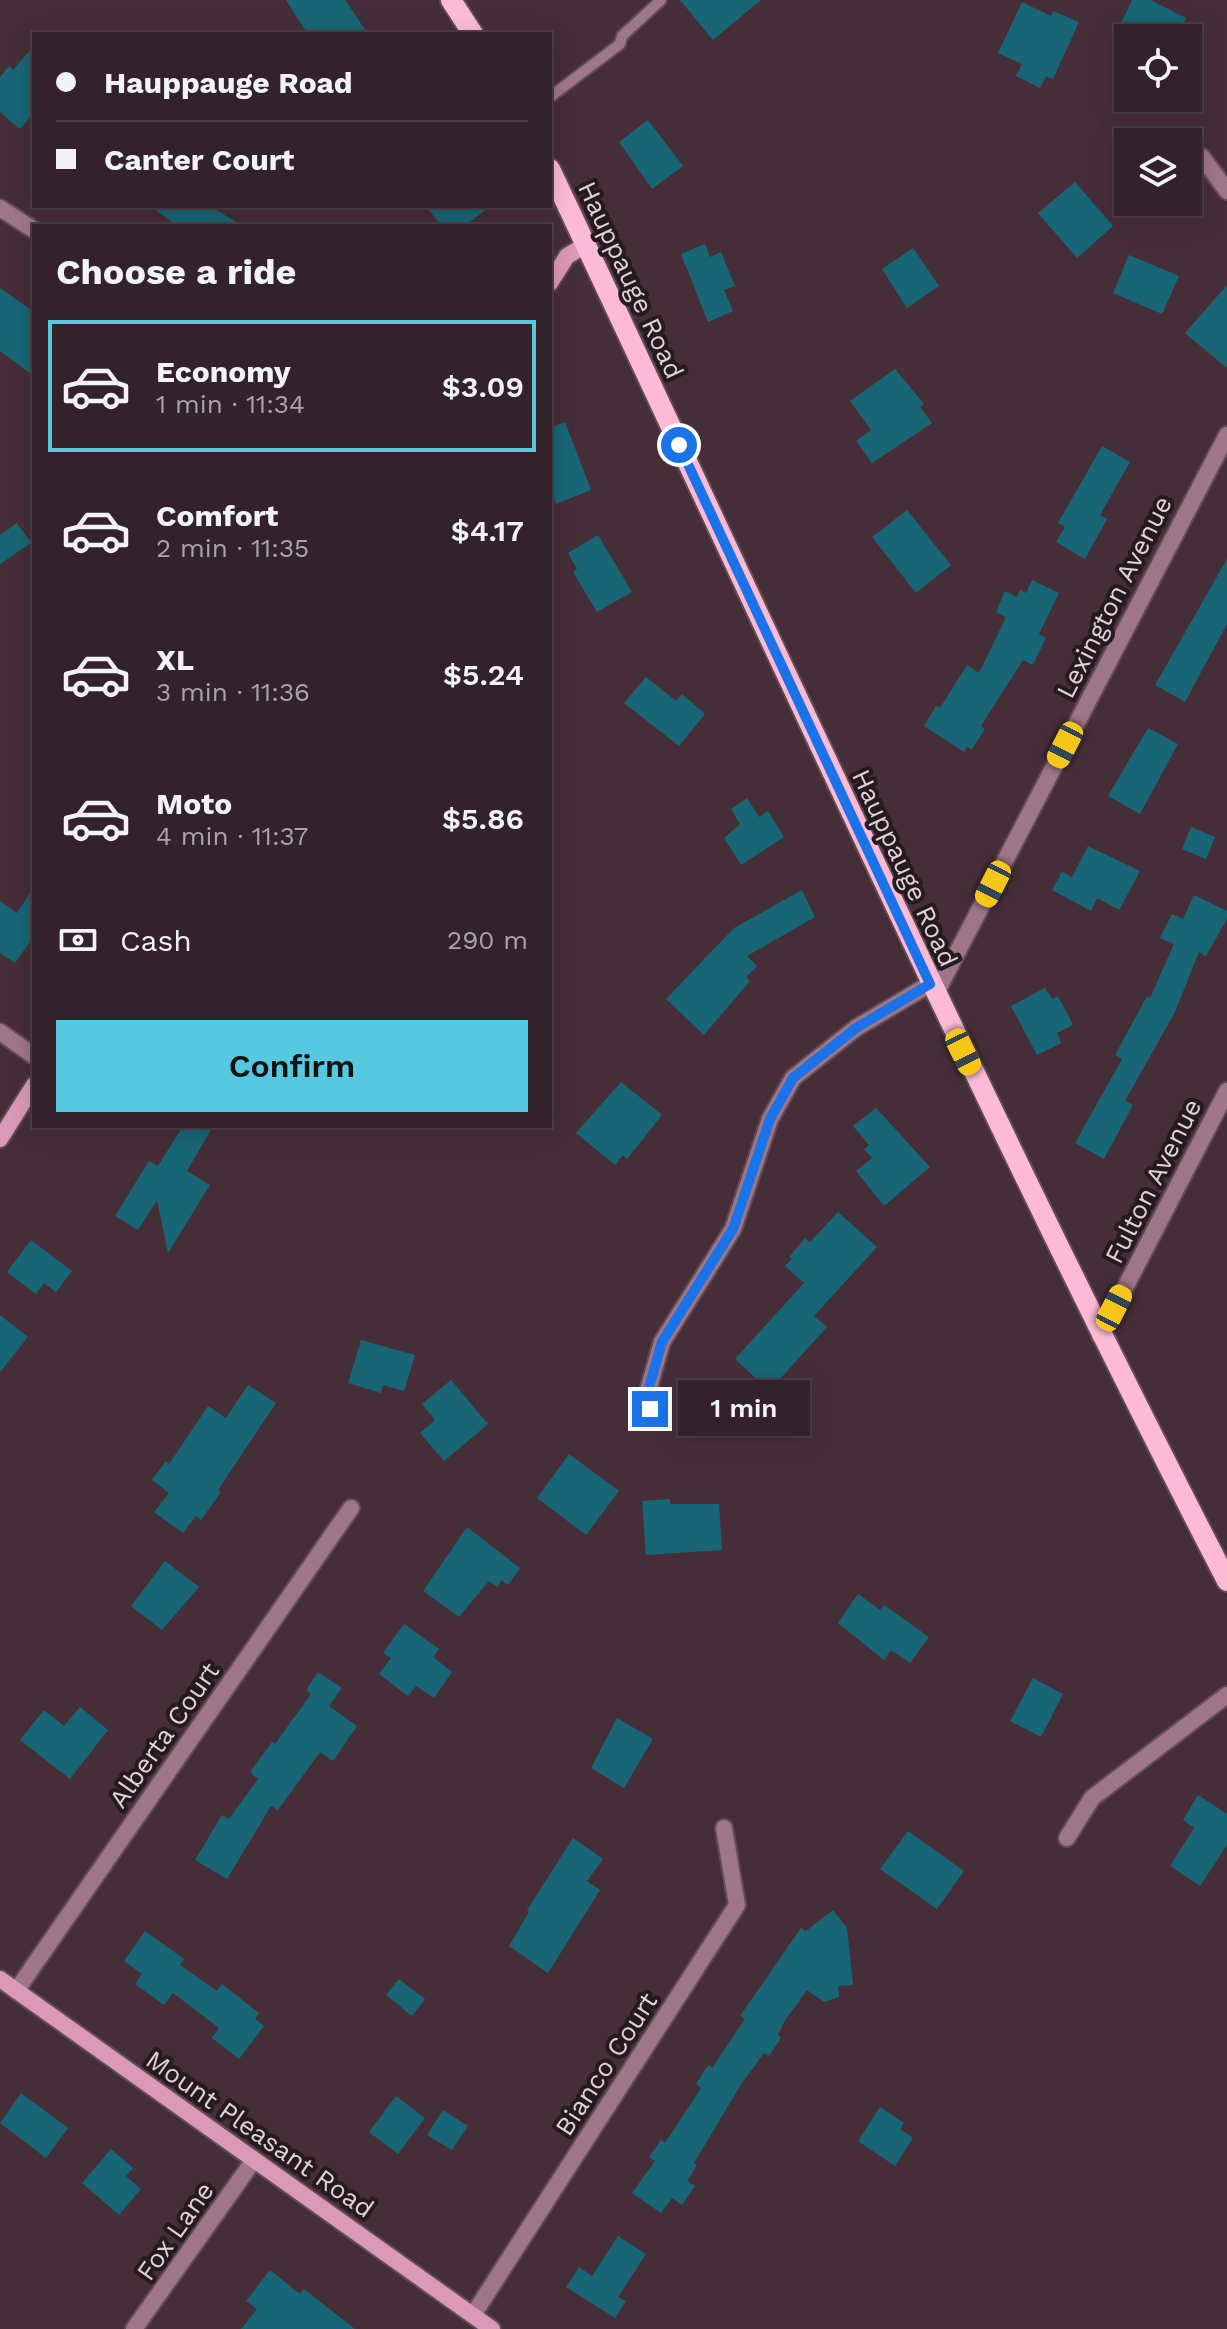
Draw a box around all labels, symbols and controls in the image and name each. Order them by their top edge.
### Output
map controls [1114,24,1202,216]
button: locate [1114,24,1202,112]
text: Hauppauge Road [104,65,353,100]
button: layers [1114,128,1202,216]
text: Canter Court [104,142,294,177]
street label: Hauppauge Road [572,177,690,383]
text: Choose a ride [56,251,296,293]
icon: car [60,350,132,422]
text: Economy [156,354,291,389]
text: $3.09 [442,369,524,404]
text: 1 min · 11:34 [156,389,305,419]
route start [661,427,697,463]
street label: Lexington Avenue [1050,491,1178,703]
icon: car [60,494,132,566]
text: Comfort [156,498,278,533]
text: $4.17 [451,513,524,548]
text: 2 min · 11:35 [156,533,309,563]
icon: car [60,638,132,710]
text: XL [156,642,194,677]
text: $5.24 [443,657,524,692]
text: 3 min · 11:36 [156,677,310,707]
car [1043,718,1087,772]
street label: Hauppauge Road [846,765,964,971]
icon: car [60,782,132,854]
text: Moto [156,786,232,821]
text: $5.86 [442,801,524,836]
text: 4 min · 11:37 [156,821,308,851]
car [971,857,1015,911]
icon: cash [56,918,100,962]
text: Cash [120,923,192,958]
text: 290 m [447,925,528,955]
button: Confirm [56,1020,528,1112]
car [942,1025,984,1079]
street label: Fulton Avenue [1099,1094,1207,1268]
car [1092,1281,1136,1335]
callout: 1 min [678,1381,810,1437]
route end [632,1391,668,1427]
text: 1 min [711,1393,777,1423]
street label: Alberta Court [103,1657,225,1813]
street label: Bianco Court [549,1987,663,2141]
street label: Mount Pleasant Road [141,2044,379,2224]
street label: Fox Lane [130,2176,220,2286]

